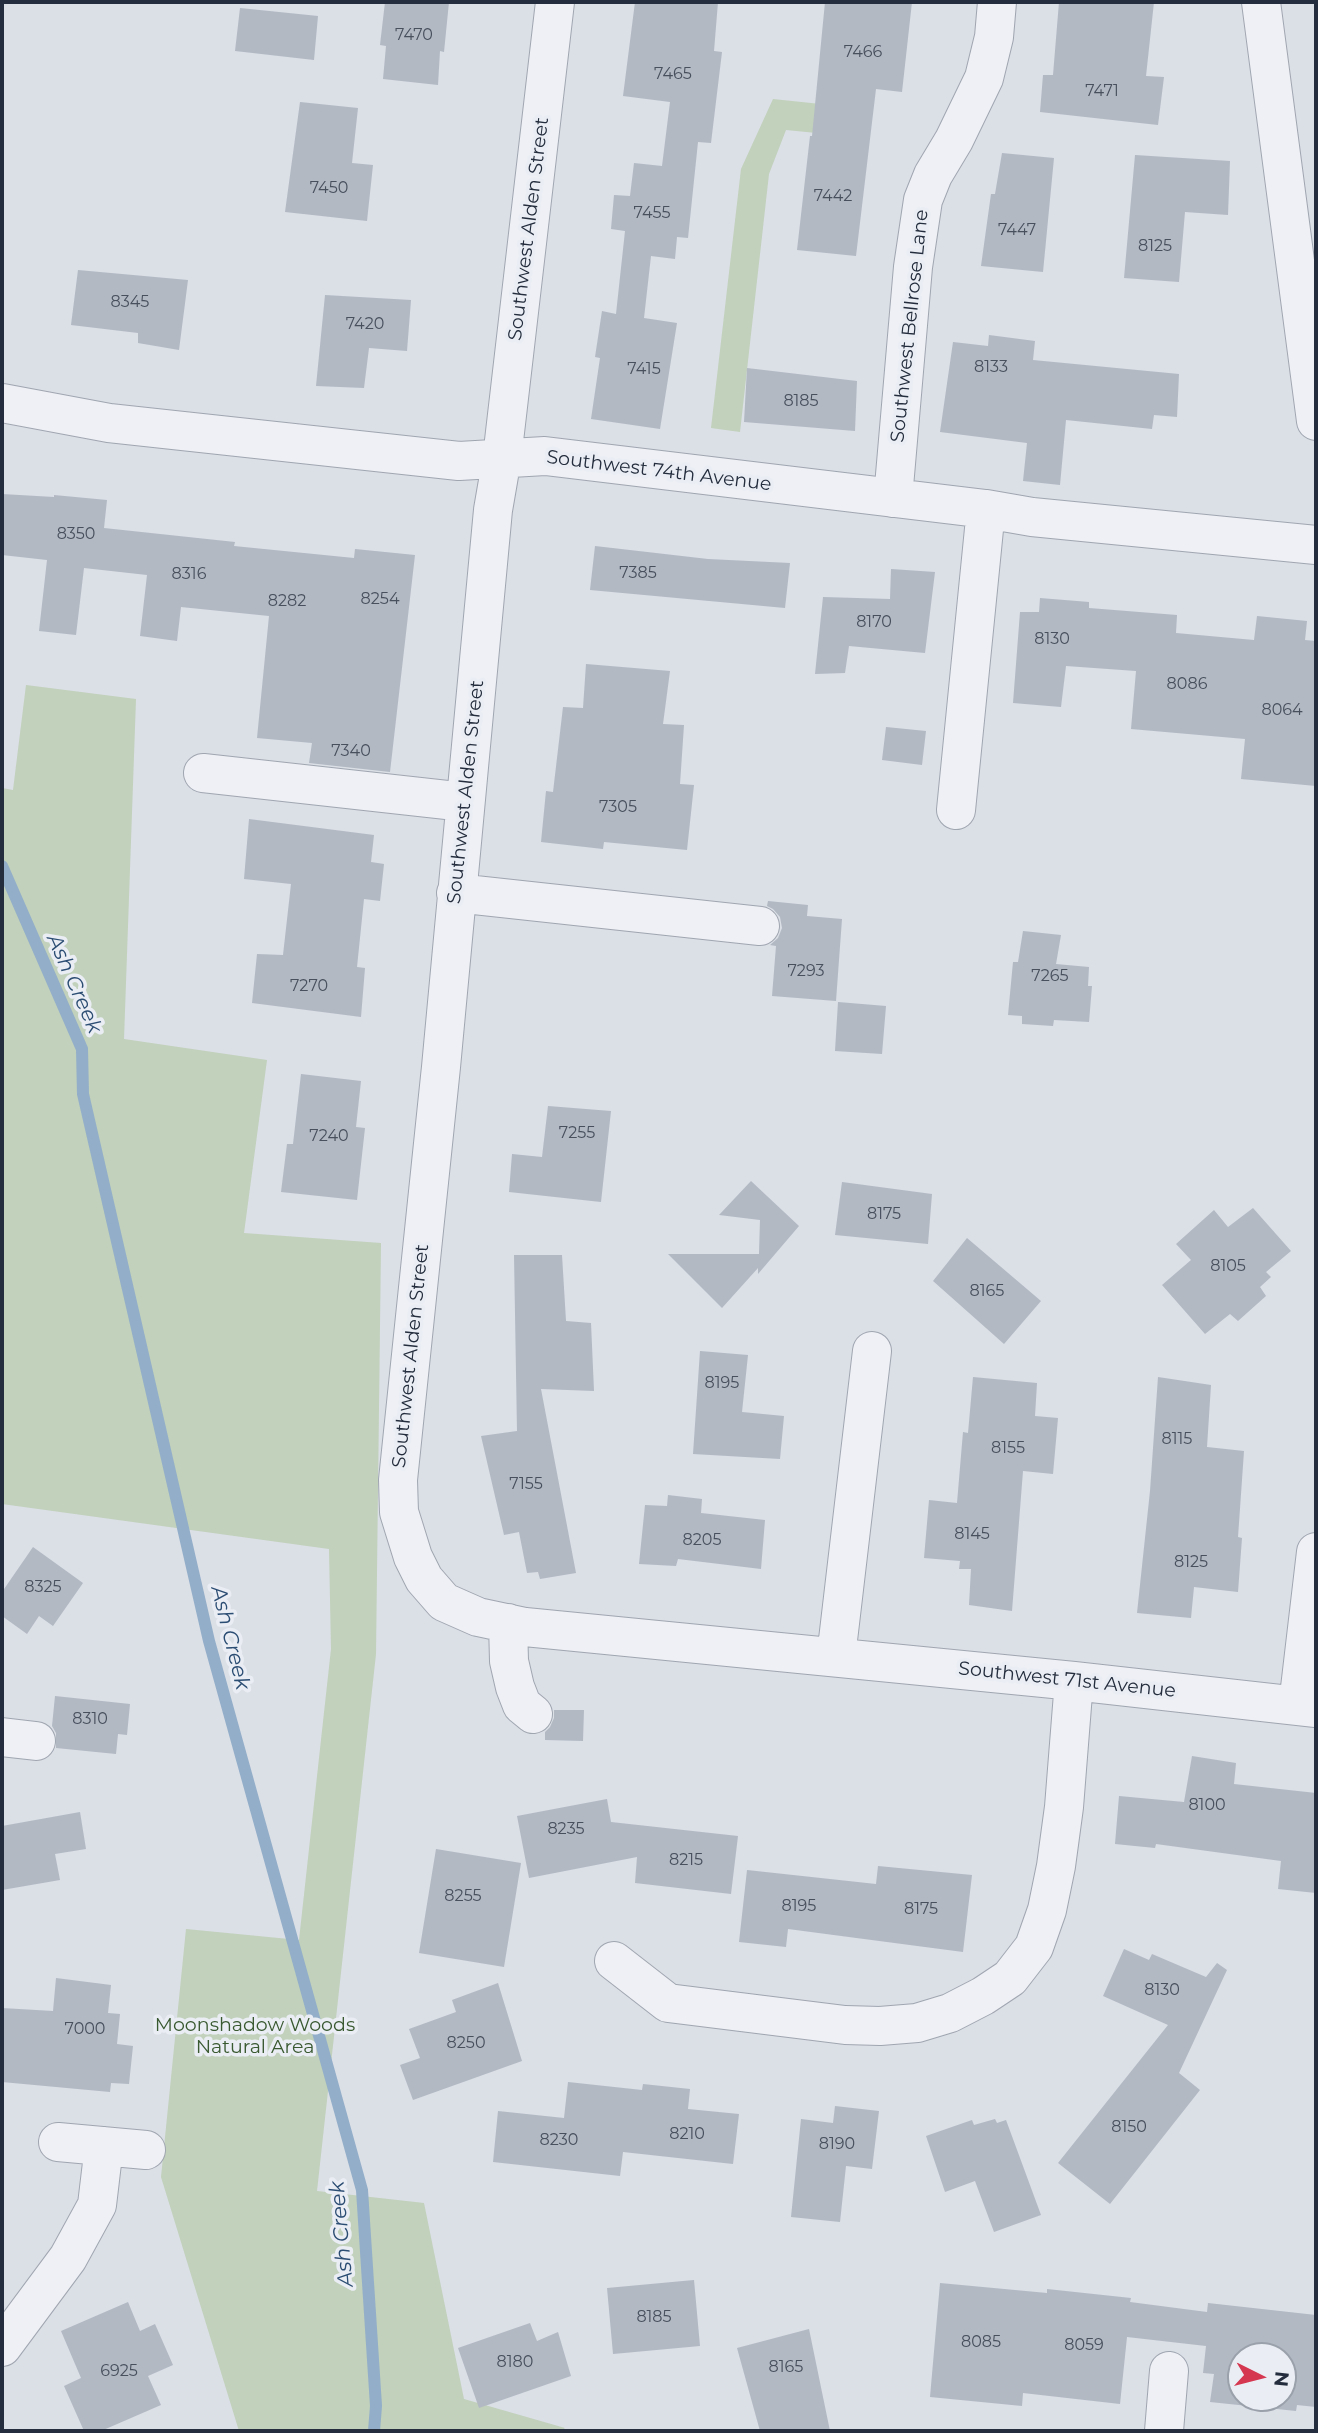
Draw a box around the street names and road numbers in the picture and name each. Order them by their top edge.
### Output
street label: Southwest Alden Street [504,116,554,342]
street label: Southwest Bellrose Lane [886,208,934,444]
street label: Southwest 74th Avenue [545,446,773,496]
street label: Southwest Alden Street [443,679,489,905]
street label: Southwest Alden Street [388,1243,434,1469]
street label: Southwest 71st Avenue [957,1657,1177,1703]

